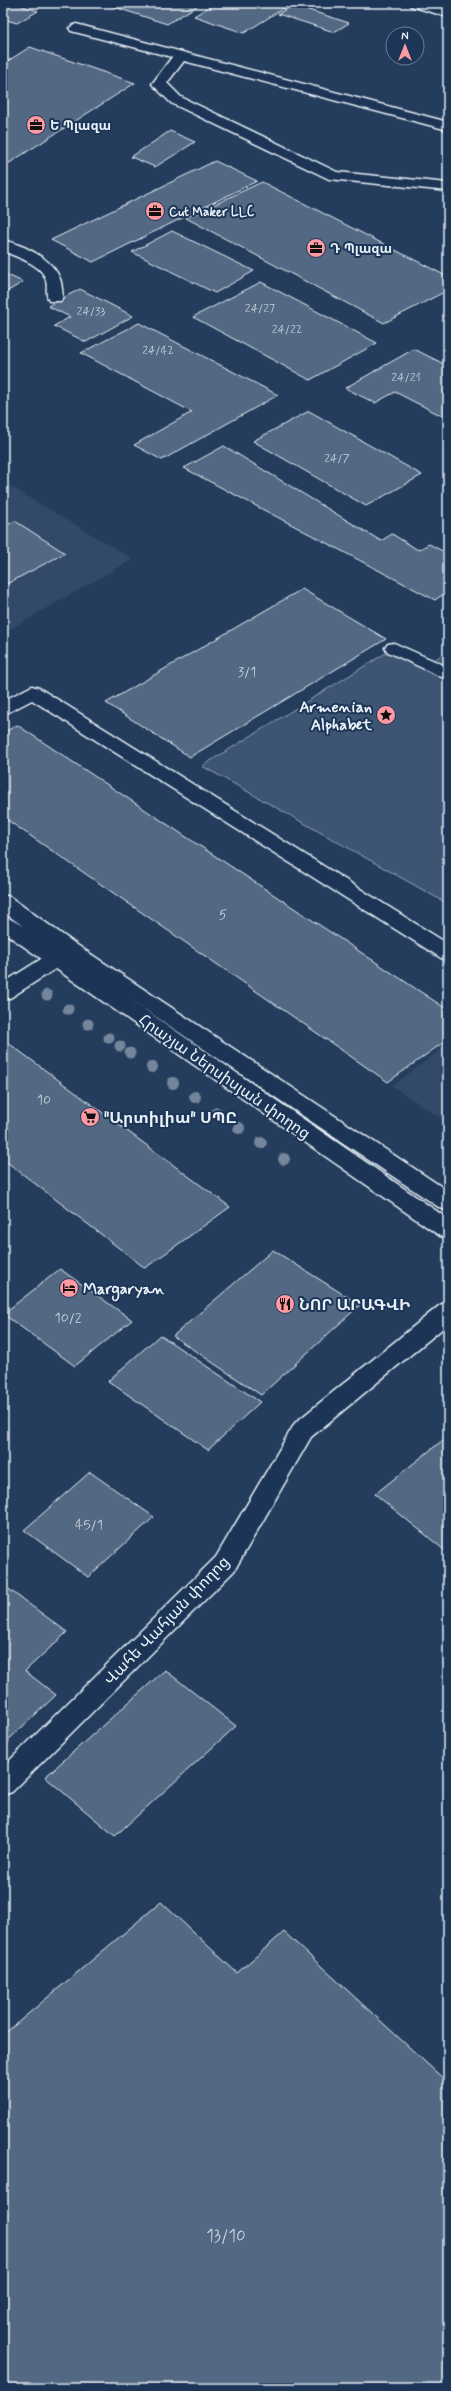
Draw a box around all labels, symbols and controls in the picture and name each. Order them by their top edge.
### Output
north arrow [385,26,425,66]
text: N [401,30,409,44]
office icon: Ե Պլազա [25,114,47,136]
place label: Ե Պլազա [50,118,111,135]
office icon: Cut Maker LLC [144,200,166,222]
place label: Cut Maker LLC [169,204,255,221]
office icon: Դ Պլազա [305,237,327,259]
place label: Դ Պլազա [330,241,392,258]
house number: 24/27 [245,301,275,317]
house number: 24/33 [77,304,105,320]
house number: 24/22 [272,322,302,338]
house number: 24/42 [142,343,174,359]
house number: 24/21 [391,370,421,386]
house number: 24/7 [324,451,350,467]
house number: 3/1 [238,663,256,681]
place label: Armenian Alphabet [299,697,373,736]
place icon: Armenian Alphabet [375,704,397,726]
house number: 5 [219,906,227,924]
street label: Հրաչյա Ներսիսյան փողոց [134,1010,314,1145]
house number: 10 [37,1091,51,1109]
supermarket icon: "Արտիլիա" ՍՊԸ [79,1106,101,1128]
place label: "Արտիլիա" ՍՊԸ [104,1108,237,1129]
hotel icon: Margaryan [58,1277,80,1299]
place label: Margaryan [83,1279,165,1302]
restaurant icon: ՆՈՐ ԱՐԱԳՎԻ [274,1293,296,1315]
place label: ՆՈՐ ԱՐԱԳՎԻ [299,1295,411,1316]
house number: 10/2 [54,1309,82,1327]
house number: 45/1 [75,1516,103,1534]
street label: Վահե Վահյան փողոց [100,1552,234,1690]
house number: 13/10 [206,2225,246,2247]

